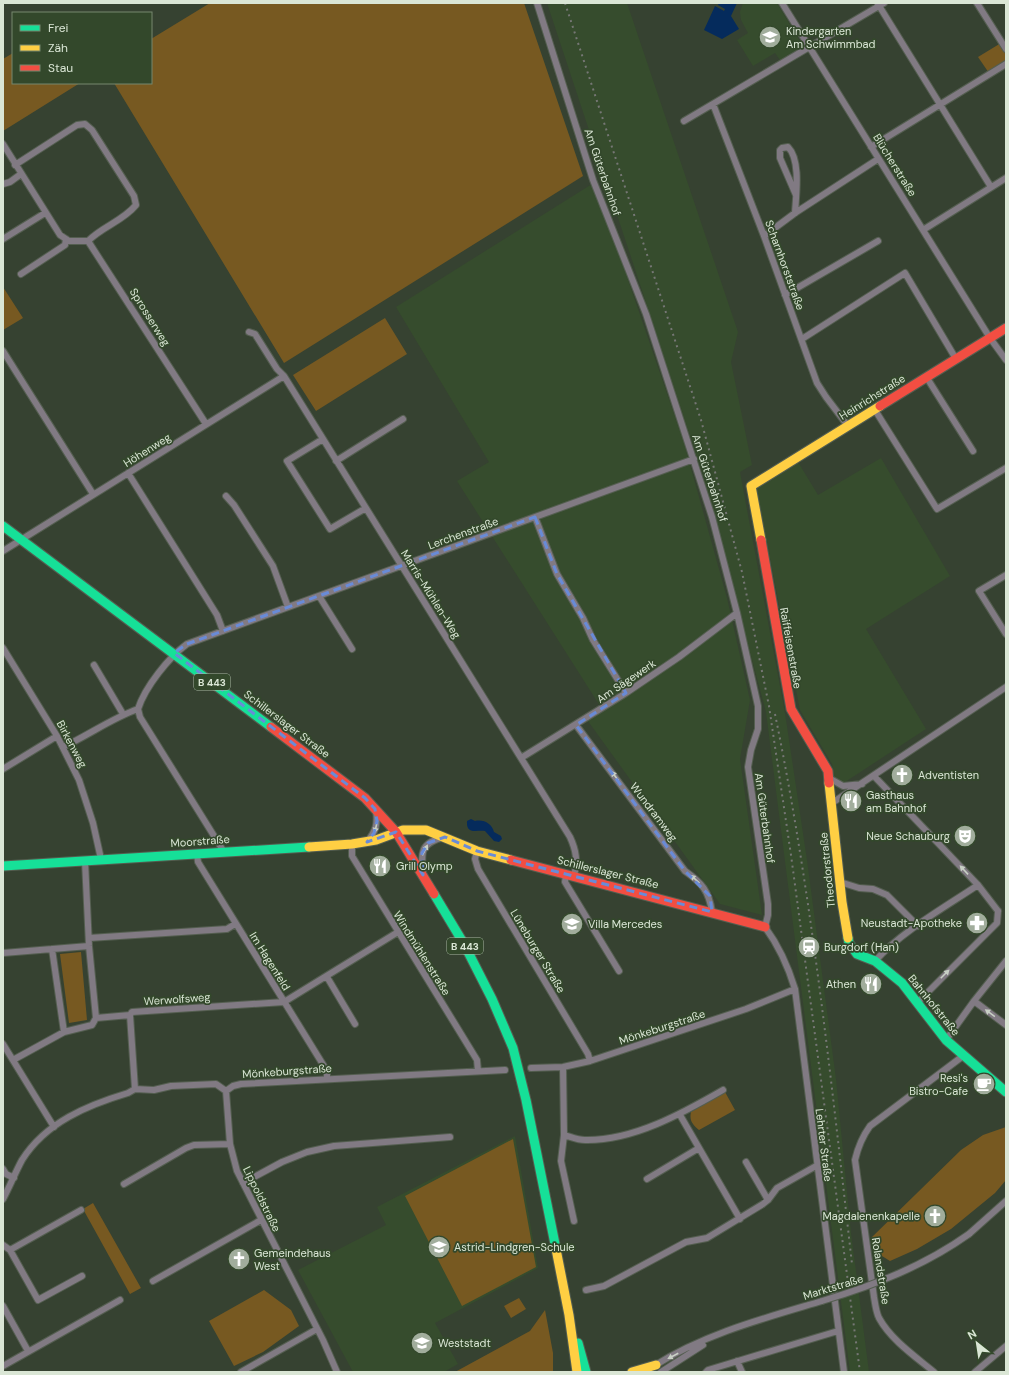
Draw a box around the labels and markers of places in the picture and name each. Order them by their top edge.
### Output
school or university icon: Kindergarten Am Schwimmbad [757,24,783,50]
place label: Kindergarten Am Schwimmbad [786,24,876,51]
church icon: Adventisten [889,762,915,788]
place label: Adventisten [918,768,979,782]
restaurant icon: Gasthaus am Bahnhof [838,788,864,814]
place label: Gasthaus am Bahnhof [866,788,927,815]
theatre icon: Neue Schauburg [952,823,978,849]
place label: Neue Schauburg [866,829,950,843]
restaurant icon: Grill Olymp [367,853,393,879]
place label: Grill Olymp [396,859,453,873]
pharmacy icon: Neustadt-Apotheke [964,910,990,936]
school or university icon: Villa Mercedes [559,911,585,937]
place label: Neustadt-Apotheke [861,916,962,930]
place label: Villa Mercedes [588,917,662,931]
station icon: Burgdorf (Han) [796,934,822,960]
place label: Burgdorf (Han) [824,940,899,954]
restaurant icon: Athen [858,971,884,997]
place label: Athen [826,977,856,991]
place label: Resi's Bistro-Cafe [909,1071,968,1098]
cafe icon: Resi's Bistro-Cafe [971,1071,997,1097]
church icon: Magdalenenkapelle [922,1203,948,1229]
place label: Magdalenenkapelle [823,1209,920,1223]
school or university icon: Astrid-Lindgren-Schule [426,1234,452,1260]
place label: Astrid-Lindgren-Schule [454,1240,575,1254]
church icon: Gemeindehaus West [226,1246,252,1272]
place label: Gemeindehaus West [254,1246,331,1273]
school or university icon: Weststadt [409,1330,435,1356]
place label: Weststadt [438,1336,491,1350]

